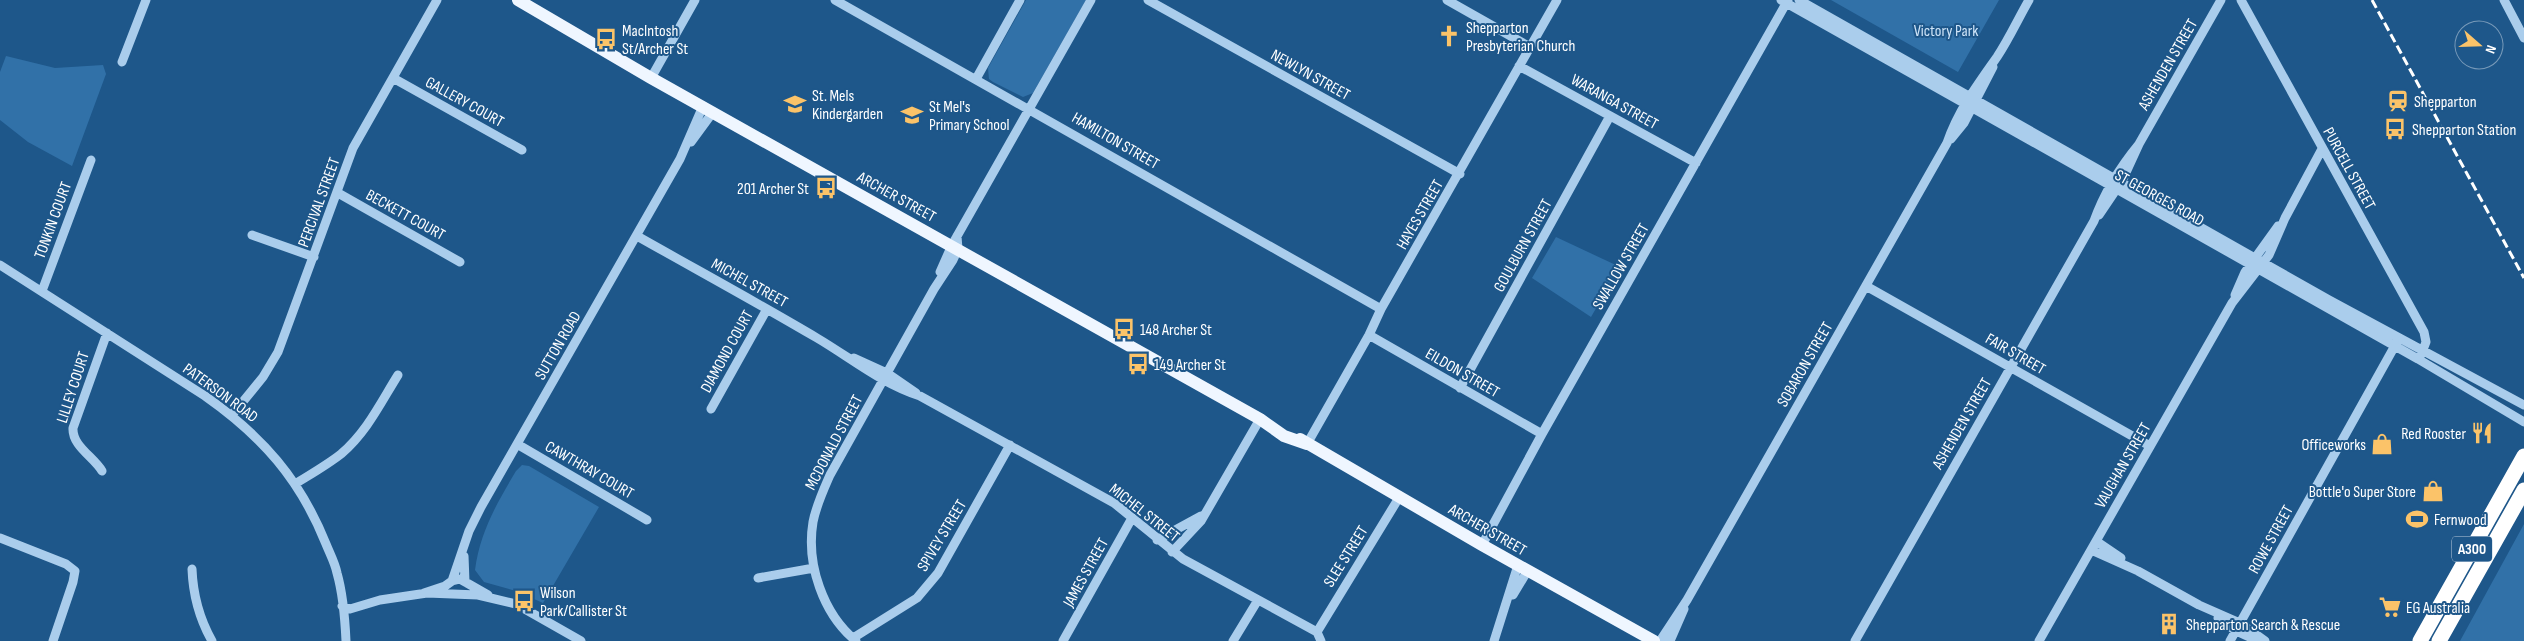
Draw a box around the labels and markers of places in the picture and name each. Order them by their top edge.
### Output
place label: Shepparton Presbyterian Church [1466,19,1575,56]
place label: MacIntosh St/Archer St [622,22,688,59]
church icon: Shepparton Presbyterian Church [1436,23,1462,49]
bus stop icon: MacIntosh St/Archer St [593,26,619,52]
place label: St. Mels Kindergarden [812,87,883,124]
station icon: Shepparton [2385,88,2411,114]
school or university icon: St. Mels Kindergarden [782,91,808,117]
place label: Shepparton [2414,93,2477,112]
place label: St Mel's Primary School [929,98,1010,135]
school or university icon: St Mel's Primary School [899,102,925,128]
bus stop icon: Shepparton Station [2382,116,2408,142]
place label: Shepparton Station [2412,121,2516,140]
bus stop icon: 201 Archer St [813,175,839,201]
place label: 201 Archer St [737,180,809,199]
bus stop icon: 148 Archer St [1111,316,1137,342]
place label: 148 Archer St [1140,321,1212,340]
bus stop icon: 149 Archer St [1125,351,1151,377]
place label: 149 Archer St [1154,356,1226,375]
restaurant icon: Red Rooster [2469,420,2495,446]
place label: Red Rooster [2401,425,2466,444]
shop icon: Officeworks [2369,431,2395,457]
place label: Officeworks [2301,436,2366,455]
shop icon: Bottle'o Super Store [2420,478,2446,504]
place label: Bottle'o Super Store [2309,483,2416,502]
sports icon: Fernwood [2404,506,2430,532]
place label: Fernwood [2434,511,2487,530]
place label: Wilson Park/Callister St [540,584,627,621]
bus stop icon: Wilson Park/Callister St [511,588,537,614]
supermarket icon: EG Australia [2377,594,2403,620]
place label: EG Australia [2406,599,2470,618]
building icon: Shepparton Search & Rescue [2156,611,2182,637]
place label: Shepparton Search & Rescue [2186,616,2340,635]

